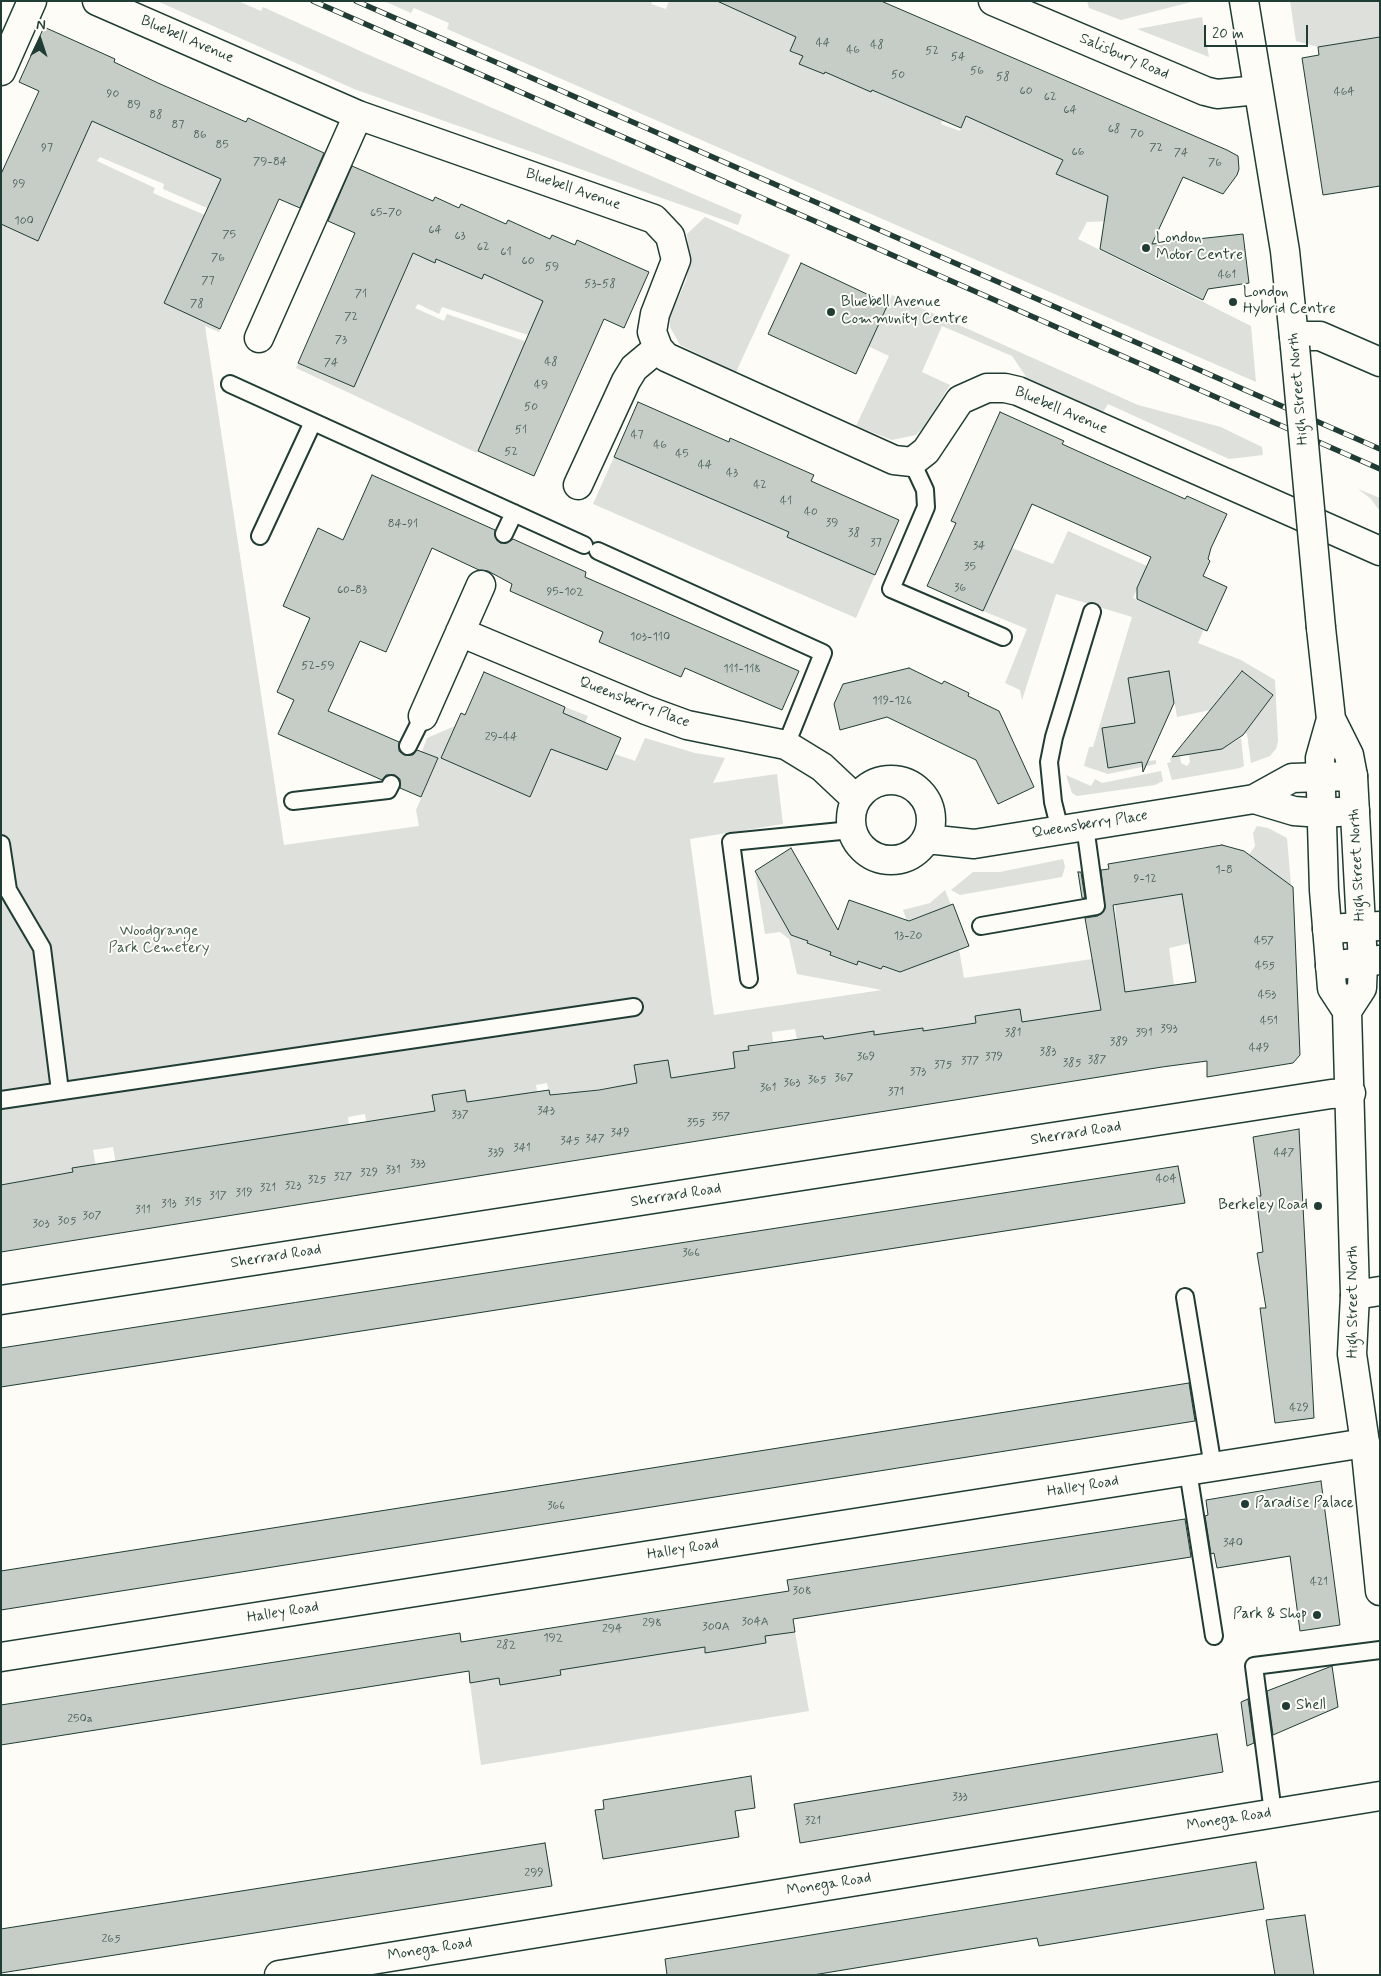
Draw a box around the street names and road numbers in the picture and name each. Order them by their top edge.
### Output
street label: Bluebell Avenue [138,12,236,68]
street label: Salisbury Road [1076,30,1172,84]
street label: Bluebell Avenue [523,165,623,215]
street label: High Street North [1285,332,1313,446]
street label: Bluebell Avenue [1012,383,1110,439]
street label: Queensberry Place [576,674,692,732]
street label: Queensberry Place [1031,807,1149,843]
street label: High Street North [1346,808,1370,922]
street label: Sherrard Road [1029,1118,1123,1150]
street label: Sherrard Road [629,1180,723,1212]
street label: Sherrard Road [229,1241,323,1273]
street label: High Street North [1345,1246,1363,1358]
street label: Halley Road [1046,1472,1120,1502]
street label: Halley Road [646,1535,720,1565]
street label: Halley Road [246,1598,320,1628]
street label: Monega Road [1185,1804,1273,1836]
street label: Monega Road [785,1869,873,1901]
street label: Monega Road [386,1934,474,1966]

